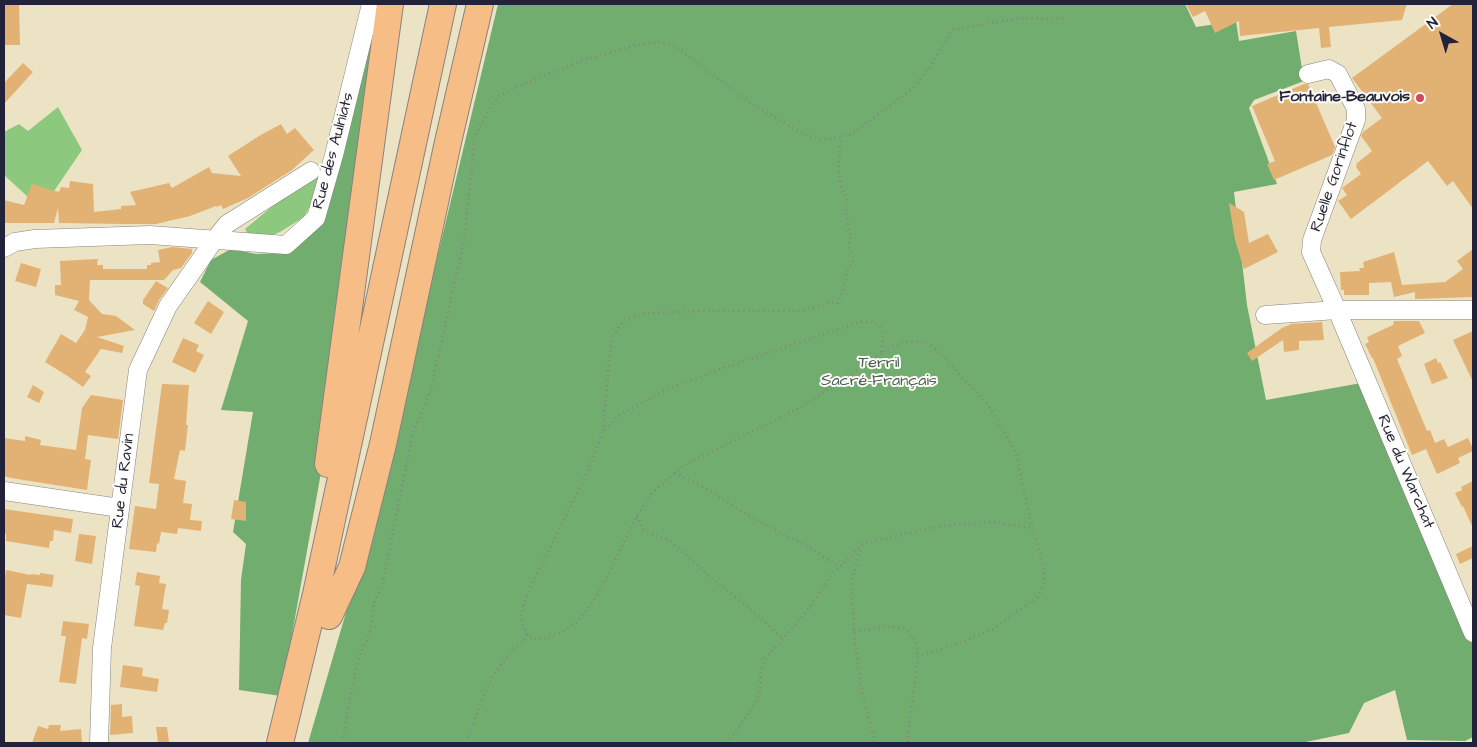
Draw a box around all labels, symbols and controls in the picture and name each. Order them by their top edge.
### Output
north arrow [1417,10,1467,60]
text: N [1423,13,1442,34]
place label: Fontaine-Beauvois [1279,88,1410,108]
street label: Rue des Aulniats [309,91,359,211]
marker: Fontaine-Beauvois [1414,92,1426,104]
street label: Ruelle Gorinflot [1307,119,1363,235]
park label: Terril Sacré-Français [821,354,937,392]
street label: Rue du Warchat [1372,412,1438,532]
street label: Rue du Ravin [109,432,139,530]

